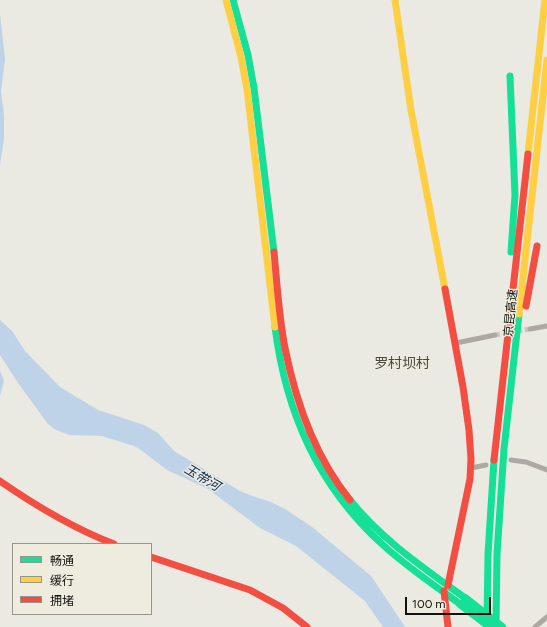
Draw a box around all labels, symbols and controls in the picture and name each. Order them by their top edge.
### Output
street label: 京昆高速 [501,288,521,338]
district label: 罗村坝村 [374,356,430,372]
water label: 玉带河 [181,461,223,495]
legend [12,543,152,615]
text: 畅通 [50,554,74,568]
text: 缓行 [50,574,74,588]
scale bar [407,589,493,615]
text: 拥堵 [50,594,74,608]
text: 100 m [412,597,446,611]

